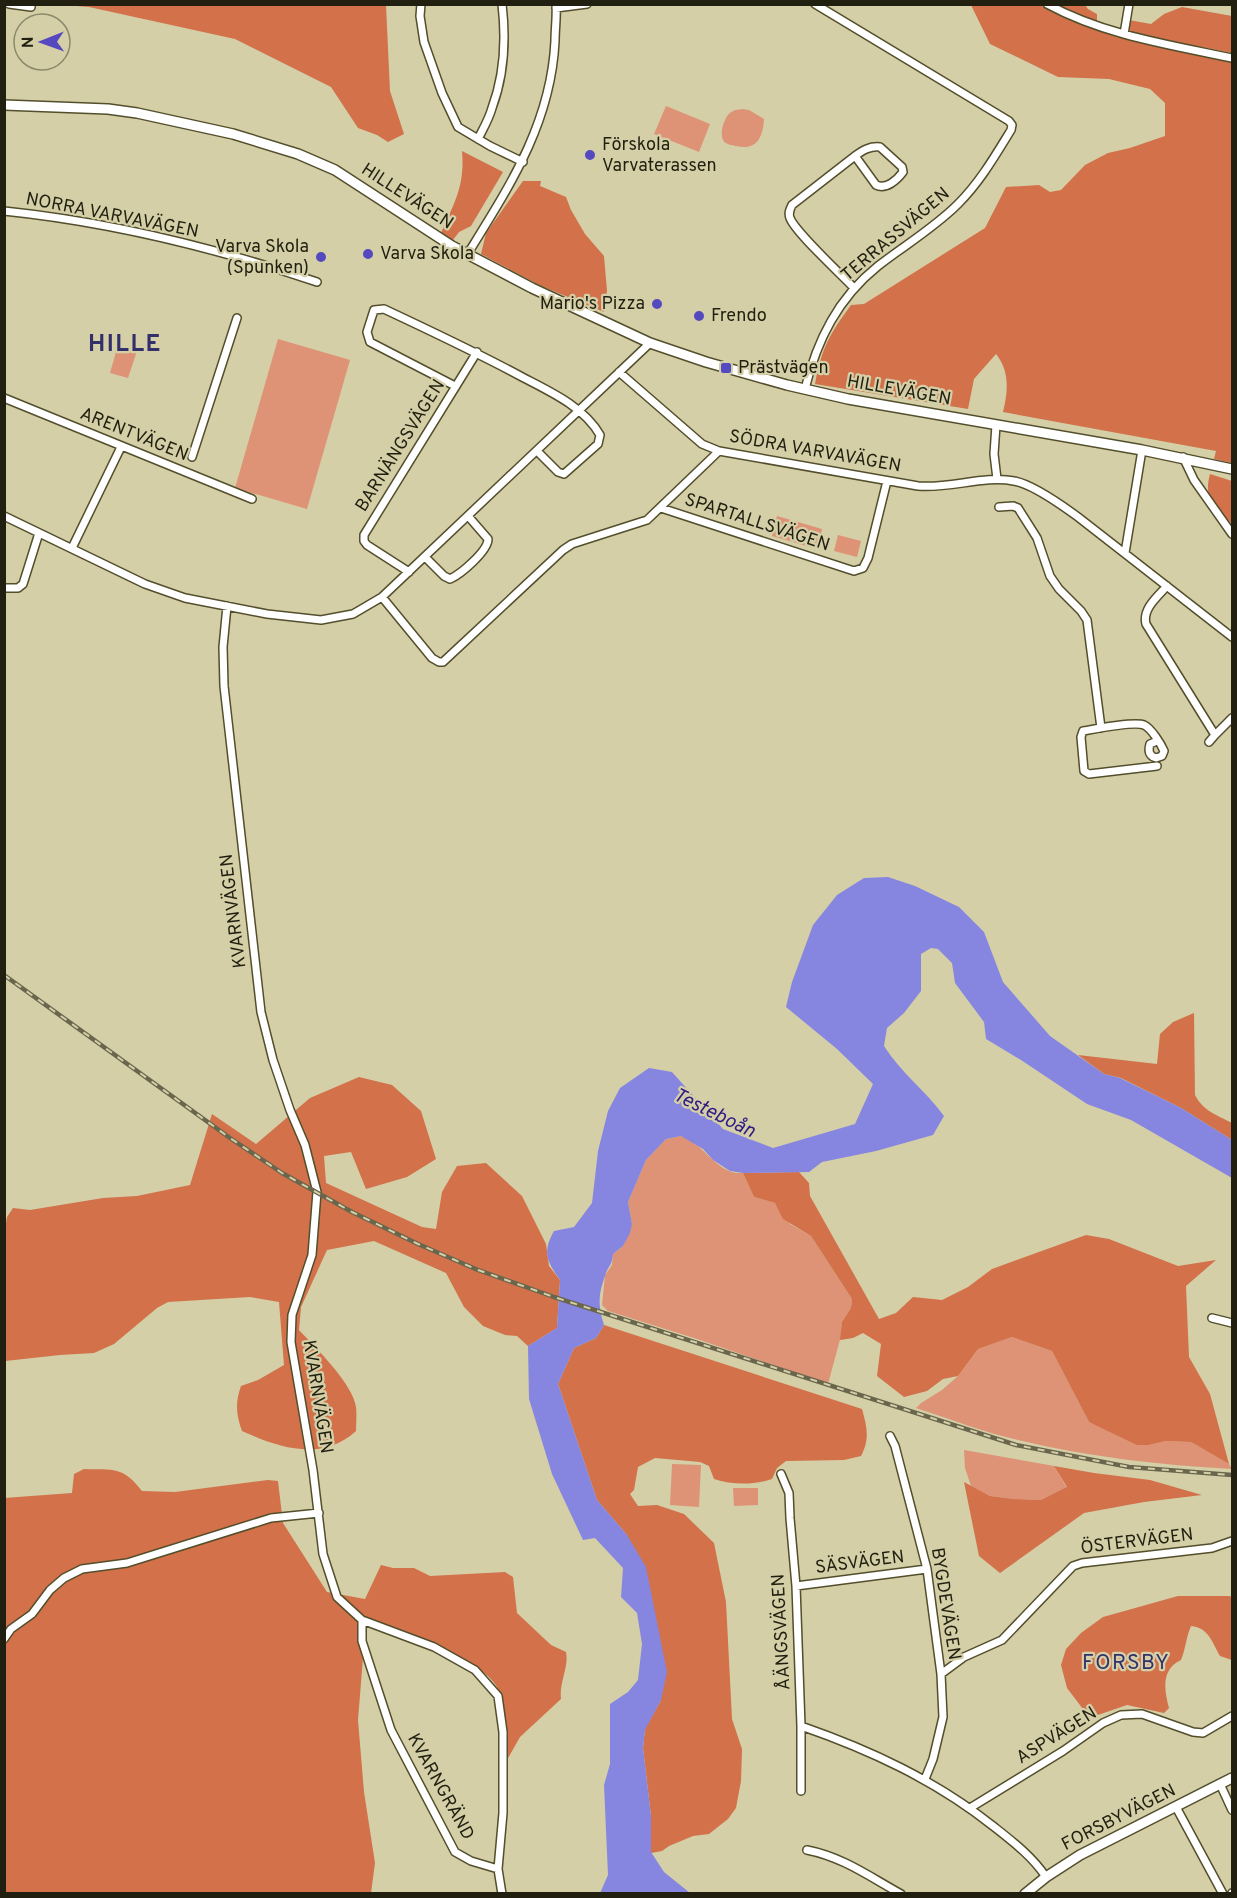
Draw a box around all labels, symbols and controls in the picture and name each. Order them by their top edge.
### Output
north arrow [12,12,72,72]
text: N [19,36,39,48]
place label: Förskola Varvaterassen [602,134,717,178]
marker: Förskola Varvaterassen [583,148,597,162]
street label: HILLEVÄGEN [356,157,459,235]
street label: TERRASSVÄGEN [836,181,955,287]
street label: NORRA VARVAVÄGEN [24,186,201,244]
place label: Varva Skola (Spunken) [215,236,309,280]
place label: Varva Skola [380,243,474,266]
marker: Varva Skola [361,247,375,261]
marker: Varva Skola (Spunken) [314,250,328,264]
place label: Mario's Pizza [540,293,645,316]
marker: Mario's Pizza [650,297,664,311]
place label: Frendo [711,305,767,328]
marker: Frendo [692,309,706,323]
district label: HILLE [88,330,162,360]
place label: Prästvägen [738,357,829,380]
marker: Prästvägen [719,361,733,375]
street label: HILLEVÄGEN [845,369,953,411]
street label: BARNÄNGSVÄGEN [349,374,451,516]
street label: ARENTVÄGEN [76,401,192,467]
street label: SÖDRA VARVAVÄGEN [727,424,903,478]
street label: SPARTALLSVÄGEN [681,487,833,557]
street label: KVARNVÄGEN [214,853,252,970]
water label: Testeboån [669,1083,760,1145]
street label: KVARNVÄGEN [297,1338,339,1456]
street label: ÖSTERVÄGEN [1079,1522,1195,1560]
street label: SÄSVÄGEN [814,1544,906,1580]
street label: BYGDEVÄGEN [925,1546,967,1662]
street label: ÅÄNGSVÄGEN [765,1573,797,1691]
district label: FORSBY [1082,1650,1170,1677]
street label: ASPVÄGEN [1011,1700,1102,1770]
street label: KVARNGRÄND [401,1729,480,1844]
street label: FORSBYVÄGEN [1057,1778,1180,1857]

